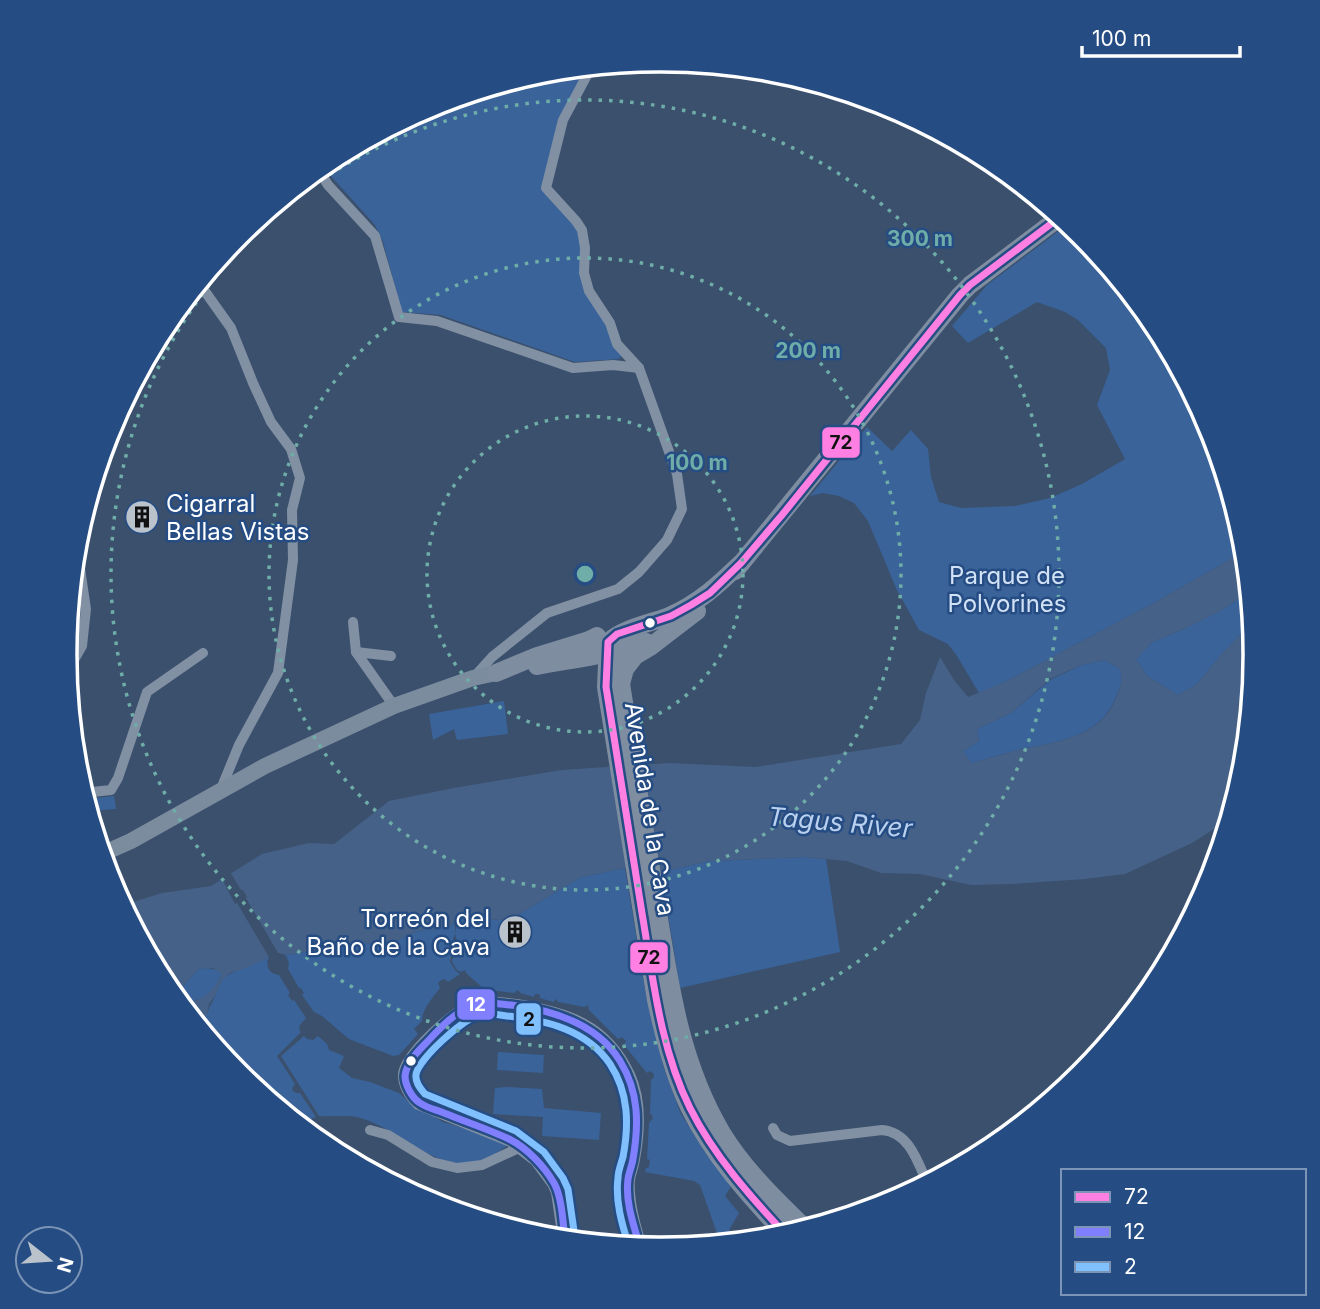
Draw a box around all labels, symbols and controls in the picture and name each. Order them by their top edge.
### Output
scale bar [1082,14,1240,58]
text: 100 m [1092,26,1151,51]
text: 300 m [887,226,953,251]
text: 200 m [775,338,841,363]
line badge: 72 [821,426,861,459]
text: 72 [829,431,853,454]
text: 100 m [666,450,728,475]
place label: Cigarral Bellas Vistas [166,489,309,546]
building icon: Cigarral Bellas Vistas [123,498,161,536]
park label: Parque de Polvorines [948,561,1067,618]
centre of rings [573,562,597,586]
unlabelled marker [643,616,657,630]
street label: Avenida de la Cava [619,700,681,918]
water label: Tagus River [766,800,915,844]
place label: Torreón del Baño de la Cava [307,904,490,961]
building icon: Torreón del Baño de la Cava [496,913,534,951]
line badge: 72 [629,941,669,974]
text: 72 [637,946,661,969]
line badge: 12 [456,988,496,1021]
text: 12 [466,993,486,1016]
line badge: 2 [515,1002,542,1036]
text: 2 [523,1008,535,1031]
unlabelled marker [404,1054,418,1068]
legend [1061,1169,1306,1295]
text: 72 [1124,1184,1149,1209]
text: 12 [1124,1219,1145,1244]
north arrow [14,1225,84,1295]
text: 2 [1124,1254,1137,1279]
text: N [52,1255,78,1275]

